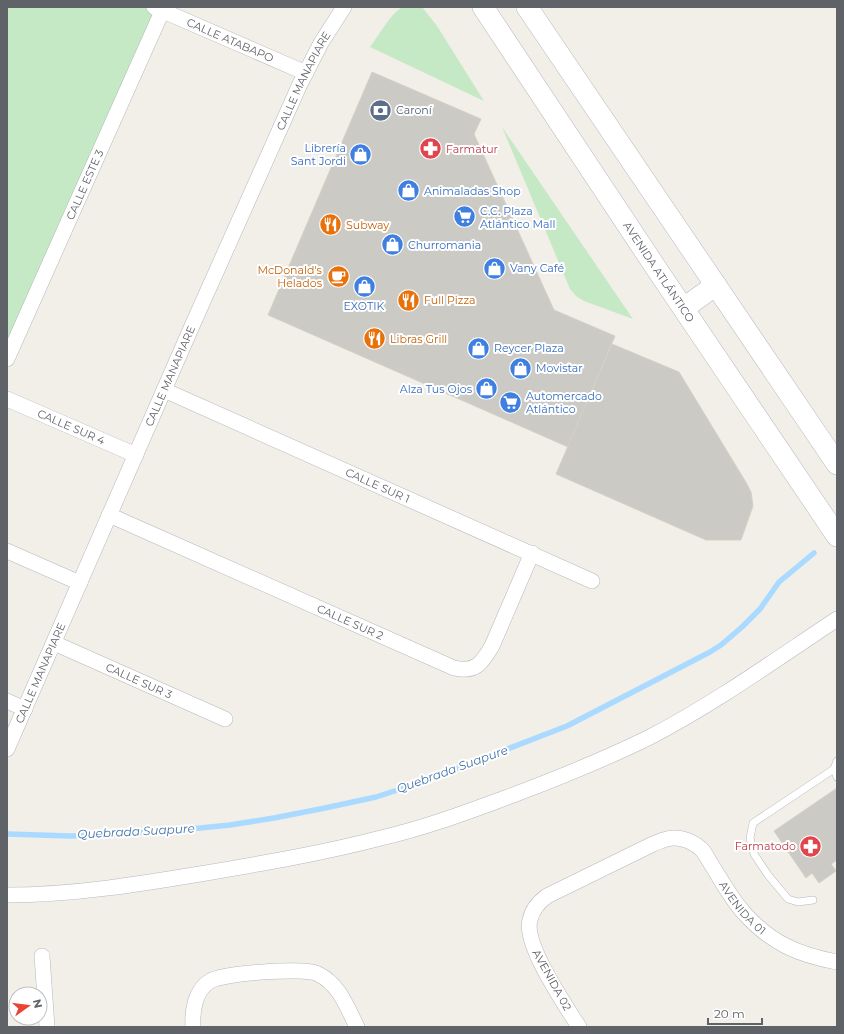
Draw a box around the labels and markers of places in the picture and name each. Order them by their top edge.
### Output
bank icon: Caroní [368,97,394,123]
place label: Caroní [396,103,433,117]
pharmacy icon: Farmatur [417,136,443,162]
place label: Librería Sant Jordi [291,141,346,168]
shop icon: Librería Sant Jordi [348,141,374,167]
place label: Farmatur [446,142,498,156]
shop icon: Animaladas Shop [396,178,422,204]
place label: Animaladas Shop [424,184,521,198]
supermarket icon: C.C. Plaza Atlántico Mall [452,204,478,230]
place label: C.C. Plaza Atlántico Mall [480,204,555,231]
restaurant icon: Subway [318,212,344,238]
place label: Subway [346,218,389,232]
shop icon: Churromania [380,232,406,258]
place label: Churromania [408,238,481,252]
shop icon: Vany Café [482,255,508,281]
place label: Vany Café [510,261,564,275]
place label: McDonald's Helados [257,263,323,290]
cafe icon: McDonald's Helados [325,263,351,289]
shop icon: EXOTIK [351,273,377,299]
restaurant icon: Full Pizza [396,287,422,313]
place label: Full Pizza [424,293,476,307]
place label: EXOTIK [344,299,385,313]
restaurant icon: Libras Grill [361,326,387,352]
place label: Libras Grill [390,332,447,346]
shop icon: Reycer Plaza [465,335,491,361]
place label: Reycer Plaza [494,341,564,355]
shop icon: Movistar [507,355,533,381]
place label: Movistar [536,361,583,375]
shop icon: Alza Tus Ojos [474,376,500,402]
place label: Alza Tus Ojos [400,382,473,396]
supermarket icon: Automercado Atlántico [497,389,523,415]
place label: Automercado Atlántico [526,389,602,416]
pharmacy icon: Farmatodo [798,833,824,859]
place label: Farmatodo [735,839,796,853]

